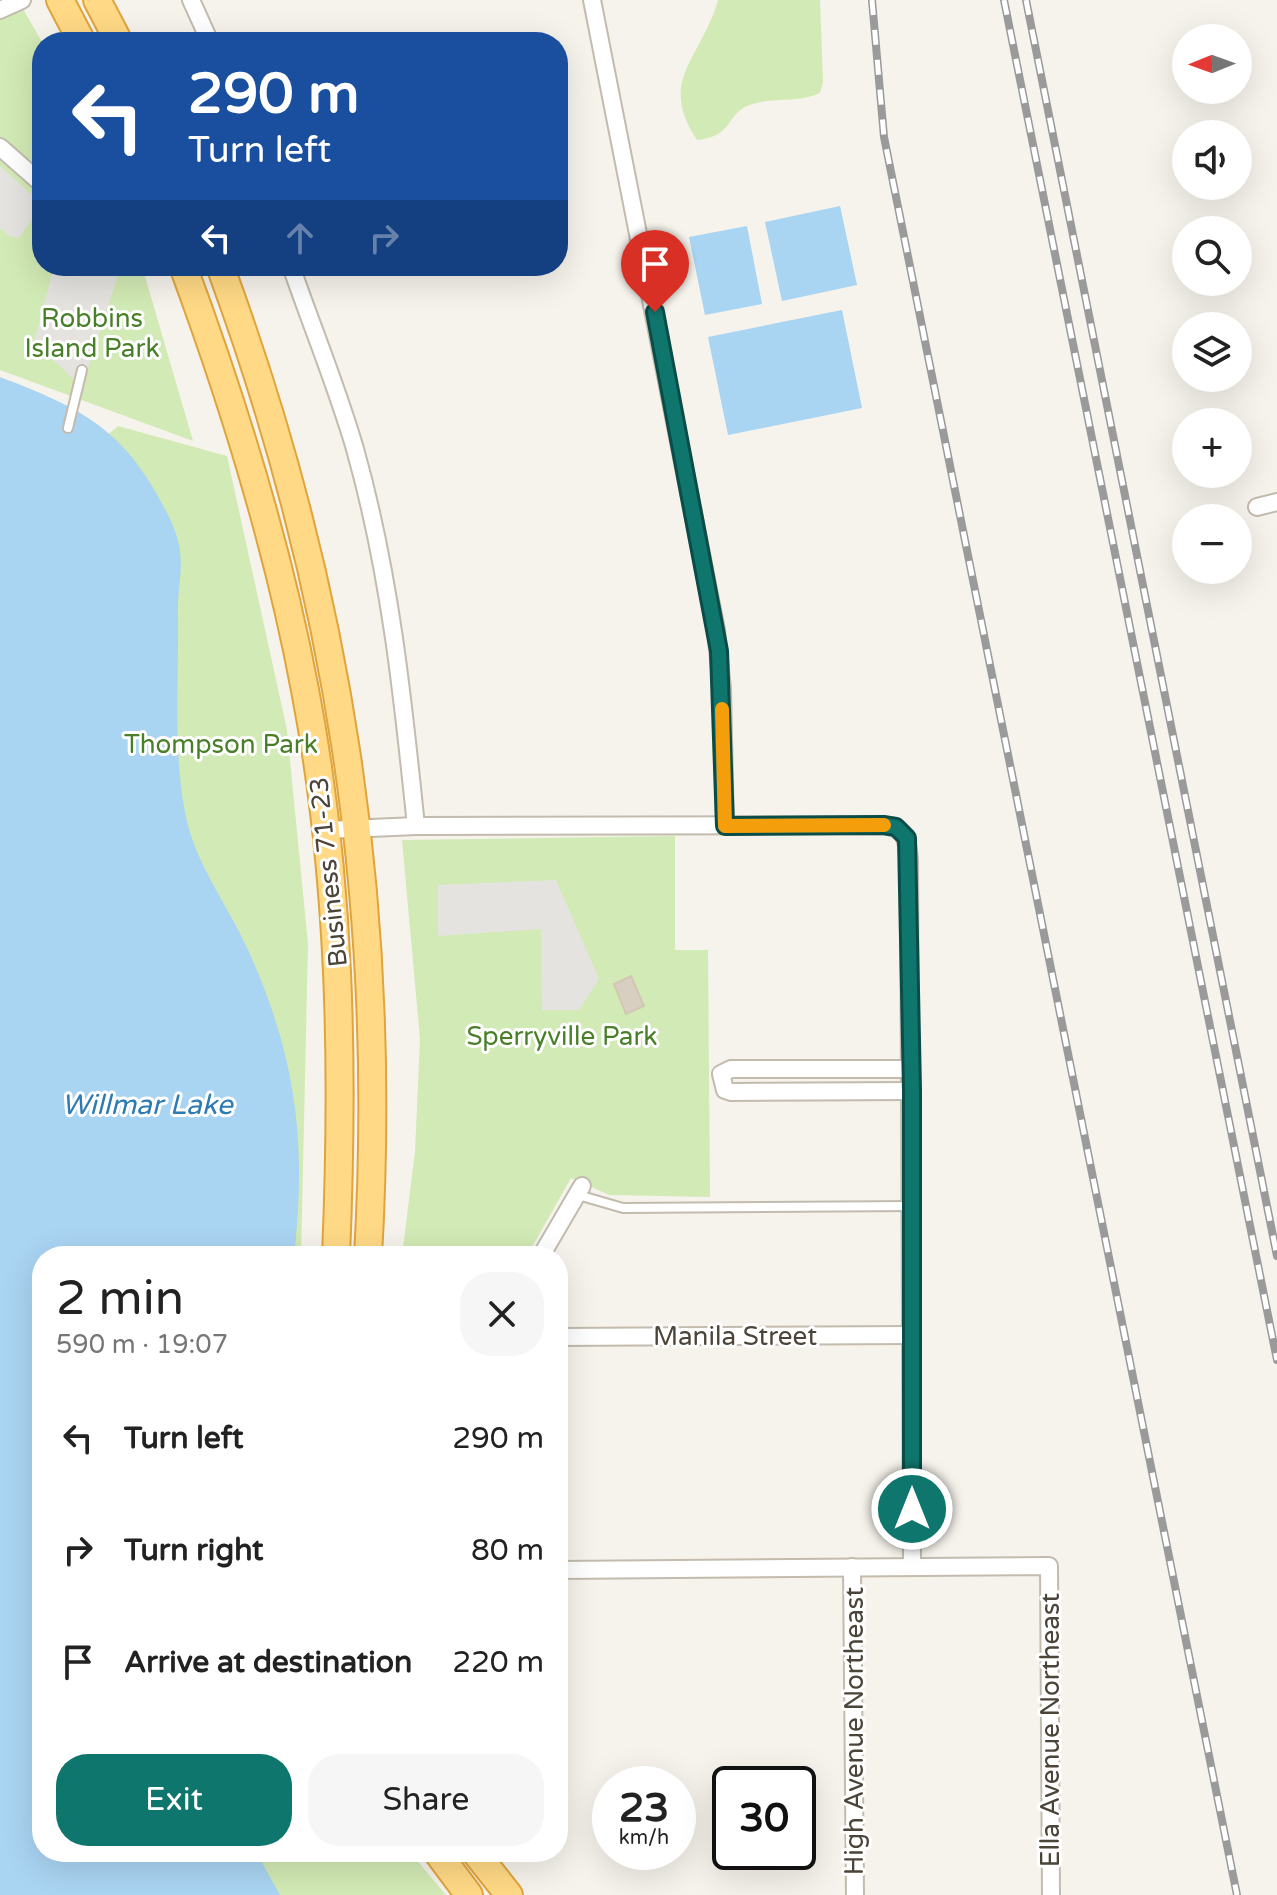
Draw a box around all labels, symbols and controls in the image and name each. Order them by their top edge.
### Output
north arrow [1172,24,1252,104]
map controls [1172,24,1252,584]
text: 290 m [188,61,359,128]
icon: left [56,64,160,168]
button: sound [1172,120,1252,200]
text: Turn left [188,129,331,172]
icon: left [194,216,238,260]
icon: ahead [278,216,322,260]
icon: right [362,216,406,260]
button: search [1172,216,1252,296]
pin [621,230,689,312]
icon: arrive [633,242,677,286]
park label: Robbins Island Park [24,303,160,364]
button: layers [1172,312,1252,392]
button: + [1172,408,1252,488]
button: − [1172,504,1252,584]
park label: Thompson Park [124,729,318,760]
street label: Business 71-23 [303,775,354,968]
park label: Sperryville Park [466,1021,658,1052]
water label: Willmar Lake [61,1088,235,1122]
text: 2 min [56,1270,184,1328]
button: close [460,1272,544,1356]
street label: Manila Street [653,1321,817,1352]
text: 590 m · 19:07 [56,1329,228,1360]
icon: left [56,1416,100,1460]
text: Turn left [124,1420,243,1457]
text: 290 m [452,1420,544,1457]
position arrow [870,1467,954,1551]
icon: right [56,1528,100,1572]
text: Turn right [124,1532,264,1569]
text: 80 m [471,1532,544,1569]
street label: High Avenue Northeast [839,1587,870,1875]
street label: Ella Avenue Northeast [1035,1593,1066,1867]
icon: arrive [56,1640,100,1684]
text: Arrive at destination [124,1644,412,1681]
text: 220 m [452,1644,544,1681]
button: Exit [56,1754,292,1846]
button: Share [308,1754,544,1846]
speed limit sign: 30 [712,1766,816,1870]
text: 23 [619,1784,669,1832]
text: km/h [619,1826,669,1850]

